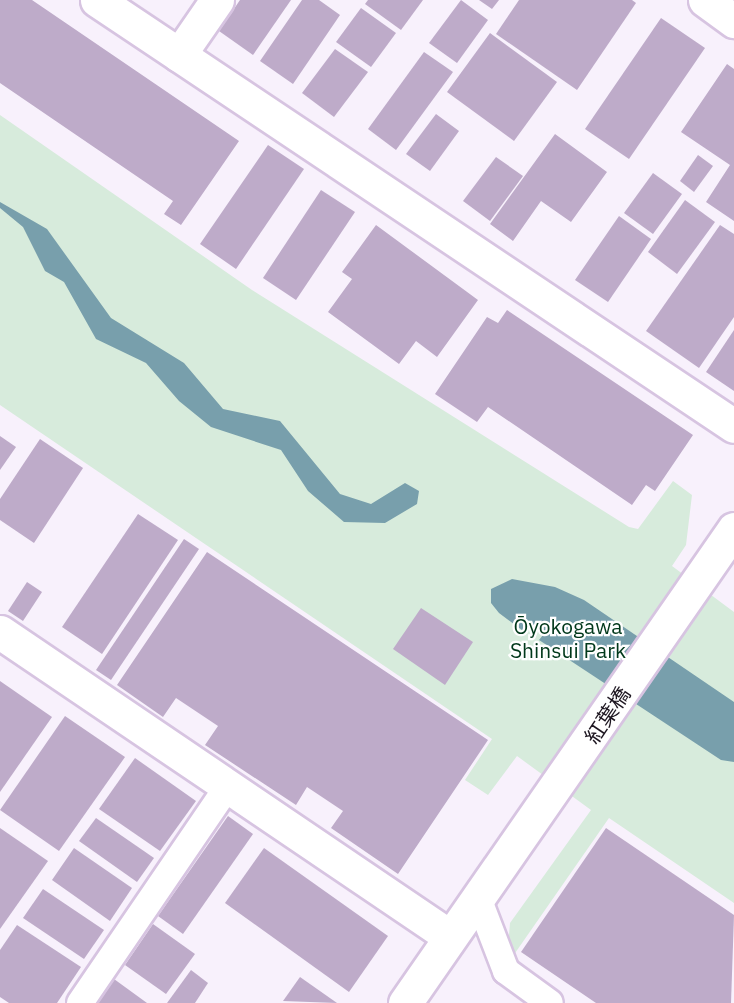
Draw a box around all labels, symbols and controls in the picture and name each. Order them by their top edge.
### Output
park label: Ōyokogawa Shinsui Park [510,613,626,663]
street label: 紅葉橋 [579,682,635,748]

